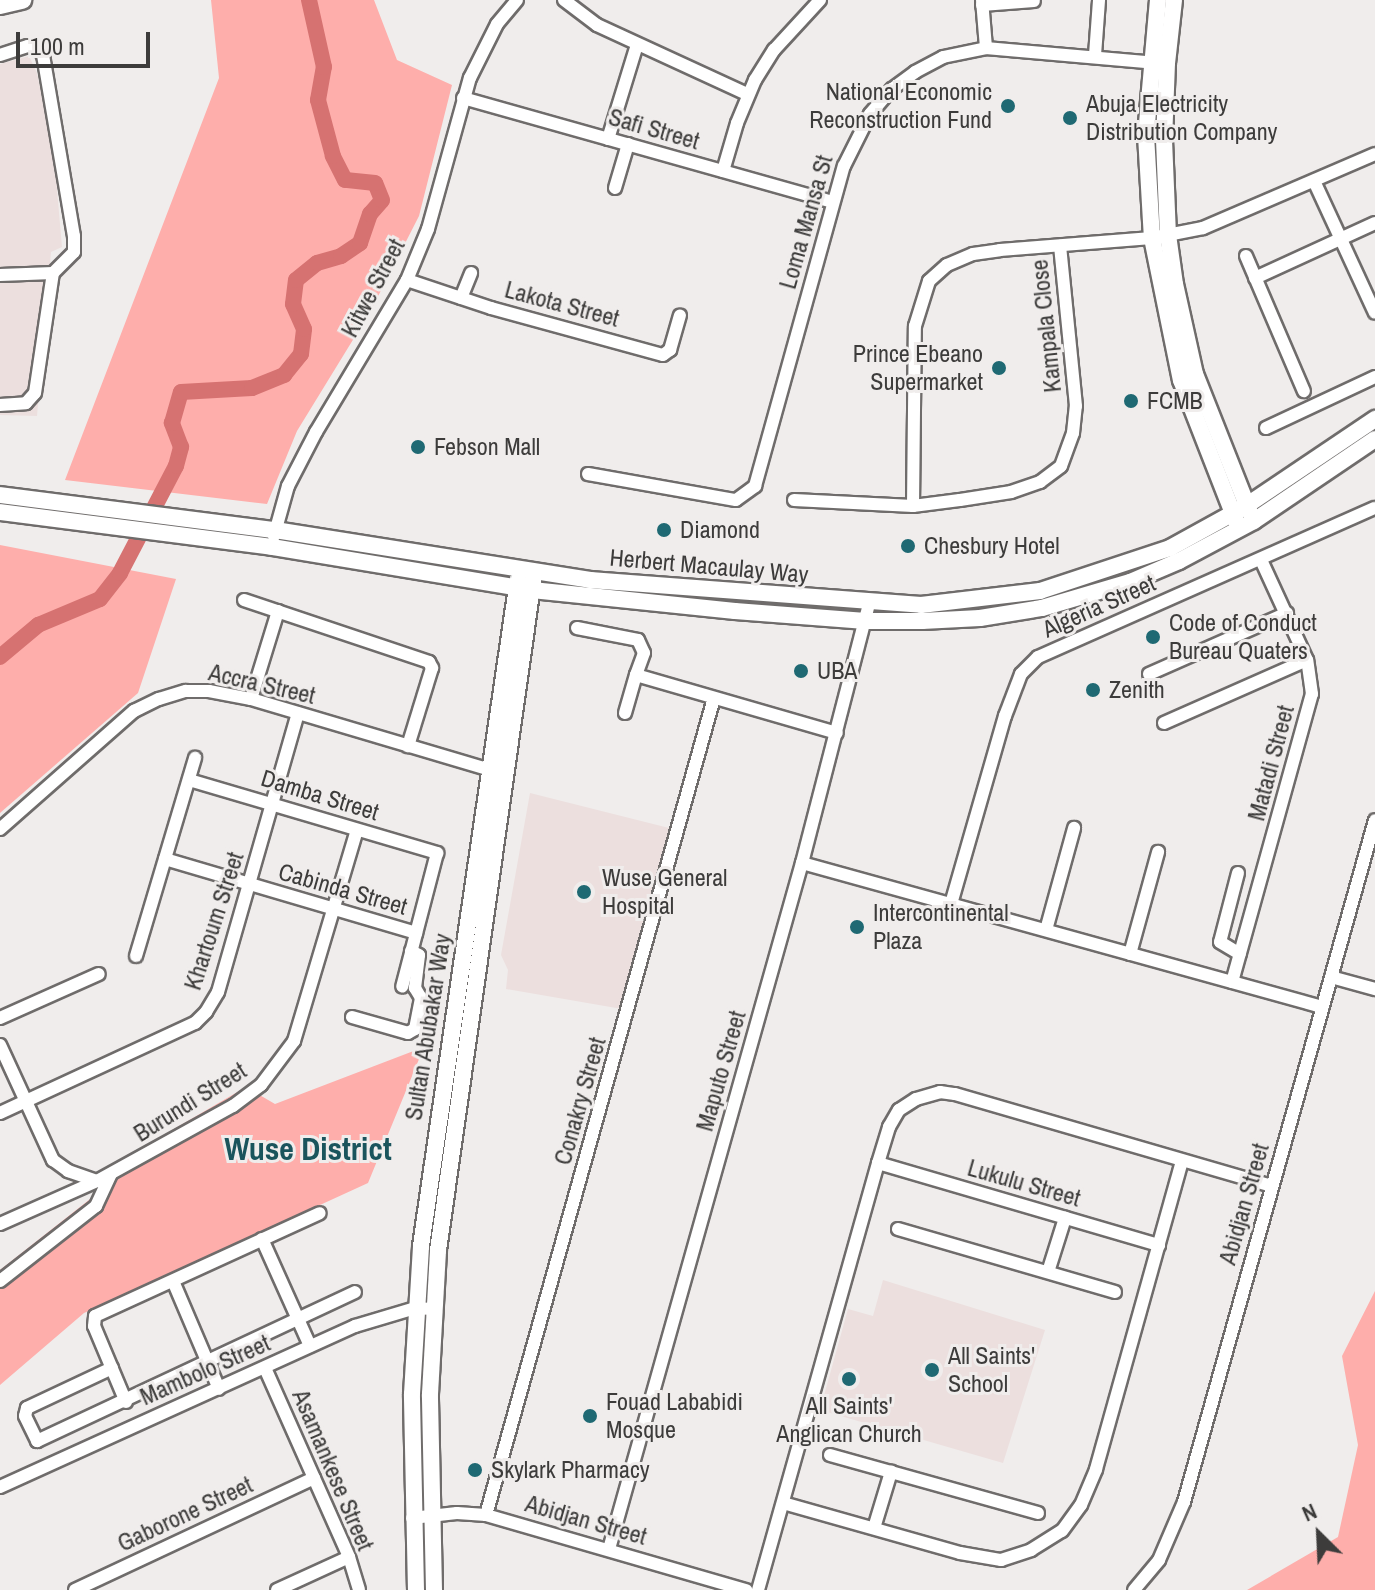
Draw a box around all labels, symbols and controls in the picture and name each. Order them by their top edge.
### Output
scale bar [20,16,154,66]
text: 100 m [30,30,85,62]
place label: National Economic Reconstruction Fund [809,78,992,134]
place label: Abuja Electricity Distribution Company [1086,90,1277,146]
marker: National Economic Reconstruction Fund [999,97,1017,115]
street label: Safi Street [605,102,703,156]
marker: Abuja Electricity Distribution Company [1061,109,1079,127]
street label: Loma Mansa St [773,152,839,292]
street label: Kitwe Street [335,234,411,342]
street label: Kampala Close [1025,258,1067,394]
street label: Lakota Street [502,275,622,333]
place label: Prince Ebeano Supermarket [853,340,983,396]
marker: Prince Ebeano Supermarket [990,359,1008,377]
place label: FCMB [1147,387,1203,415]
marker: FCMB [1122,392,1140,410]
place label: Febson Mall [434,433,540,461]
marker: Febson Mall [409,438,427,456]
place label: Diamond [680,516,760,544]
marker: Diamond [655,521,673,539]
place label: Chesbury Hotel [924,532,1060,560]
marker: Chesbury Hotel [899,537,917,555]
street label: Herbert Macaulay Way [608,543,810,589]
street label: Algeria Street [1038,568,1160,644]
place label: Code of Conduct Bureau Quaters [1169,609,1317,665]
marker: Code of Conduct Bureau Quaters [1144,628,1162,646]
place label: UBA [817,657,857,685]
street label: Accra Street [206,658,318,710]
marker: UBA [792,662,810,680]
place label: Zenith [1109,676,1165,704]
marker: Zenith [1084,681,1102,699]
street label: Matadi Street [1242,702,1300,824]
street label: Damba Street [258,763,382,827]
street label: Khartoum Street [178,848,250,994]
street label: Cabinda Street [275,857,411,921]
place label: Wuse General Hospital [602,864,727,920]
marker: Wuse General Hospital [573,881,595,903]
place label: Intercontinental Plaza [873,899,1009,955]
marker: Intercontinental Plaza [848,918,866,936]
street label: Sultan Abubakar Way [399,931,457,1123]
street label: Maputo Street [690,1008,752,1134]
street label: Conakry Street [548,1034,612,1168]
street label: Burundi Street [129,1056,251,1148]
district label: Wuse District [224,1130,392,1168]
street label: Abidjan Street [1213,1140,1275,1268]
street label: Lukulu Street [964,1153,1084,1213]
street label: Mambolo Street [136,1329,274,1411]
place label: All Saints' School [948,1342,1035,1398]
marker: All Saints' School [923,1361,941,1379]
marker: All Saints' Anglican Church [840,1370,858,1388]
street label: Asamankese Street [286,1385,380,1555]
place label: Fouad Lababidi Mosque [606,1388,743,1444]
place label: All Saints' Anglican Church [776,1392,922,1448]
marker: Fouad Lababidi Mosque [581,1407,599,1425]
place label: Skylark Pharmacy [491,1456,650,1484]
marker: Skylark Pharmacy [466,1461,484,1479]
street label: Gaborone Street [113,1470,257,1558]
street label: Abidjan Street [522,1489,650,1551]
north arrow [1279,1494,1359,1574]
text: N [1297,1496,1321,1528]

